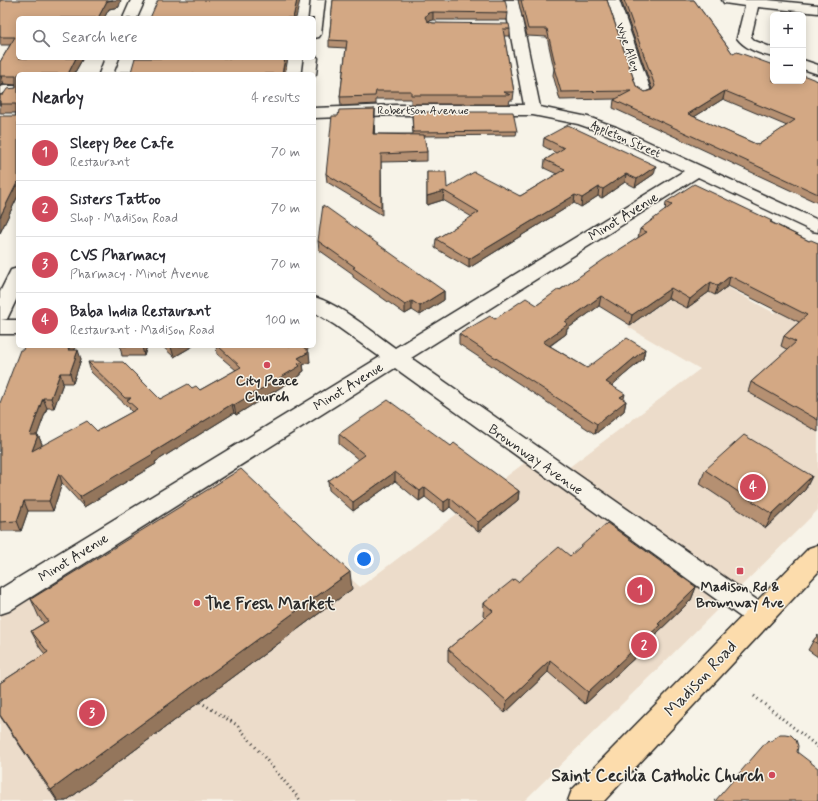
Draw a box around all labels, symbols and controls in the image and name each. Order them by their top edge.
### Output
map controls [770,12,806,84]
button: + [770,12,806,48]
search box [16,16,316,60]
street label: Wye Alley [611,21,643,74]
icon: search [30,27,52,49]
text: Search here [62,28,138,48]
button: − [770,48,806,84]
text: Nearby [32,87,84,109]
text: 4 results [251,90,300,107]
street label: Robertson Avenue [377,103,469,119]
street label: Appleton Street [588,117,664,163]
text: Sleepy Bee Cafe [70,134,174,154]
text: 1 [42,144,48,161]
text: 70 m [271,144,300,161]
text: Restaurant [70,154,130,171]
street label: Minot Avenue [585,188,662,246]
text: Sisters Tattoo [70,190,161,210]
text: 2 [42,200,48,217]
text: 70 m [271,200,300,217]
text: Shop · Madison Road [70,210,178,227]
text: CVS Pharmacy [70,246,166,266]
text: 3 [42,256,48,273]
text: 70 m [271,256,300,273]
text: Pharmacy · Minot Avenue [70,266,209,283]
text: Baba India Restaurant [70,302,211,322]
text: 4 [41,312,49,329]
text: 100 m [265,312,300,329]
text: Restaurant · Madison Road [70,322,215,339]
street label: Minot Avenue [310,358,387,416]
marker: City Peace Church [262,360,272,370]
place label: City Peace Church [236,372,299,406]
street label: Brownway Avenue [485,420,586,499]
pin: 4 [740,472,766,502]
street label: Minot Avenue [35,529,112,587]
your location [354,549,374,569]
marker: Madison Rd & Brownway Ave [735,566,745,576]
pin: 1 [627,575,653,605]
place label: Madison Rd & Brownway Ave [696,578,784,612]
place label: The Fresh Market [205,593,336,615]
marker: The Fresh Market [192,598,202,608]
pin: 2 [631,630,657,660]
street label: Madison Road [660,636,742,722]
pin: 3 [79,698,105,728]
place label: Saint Cecilia Catholic Church [551,765,764,787]
marker: Saint Cecilia Catholic Church [767,770,777,780]

